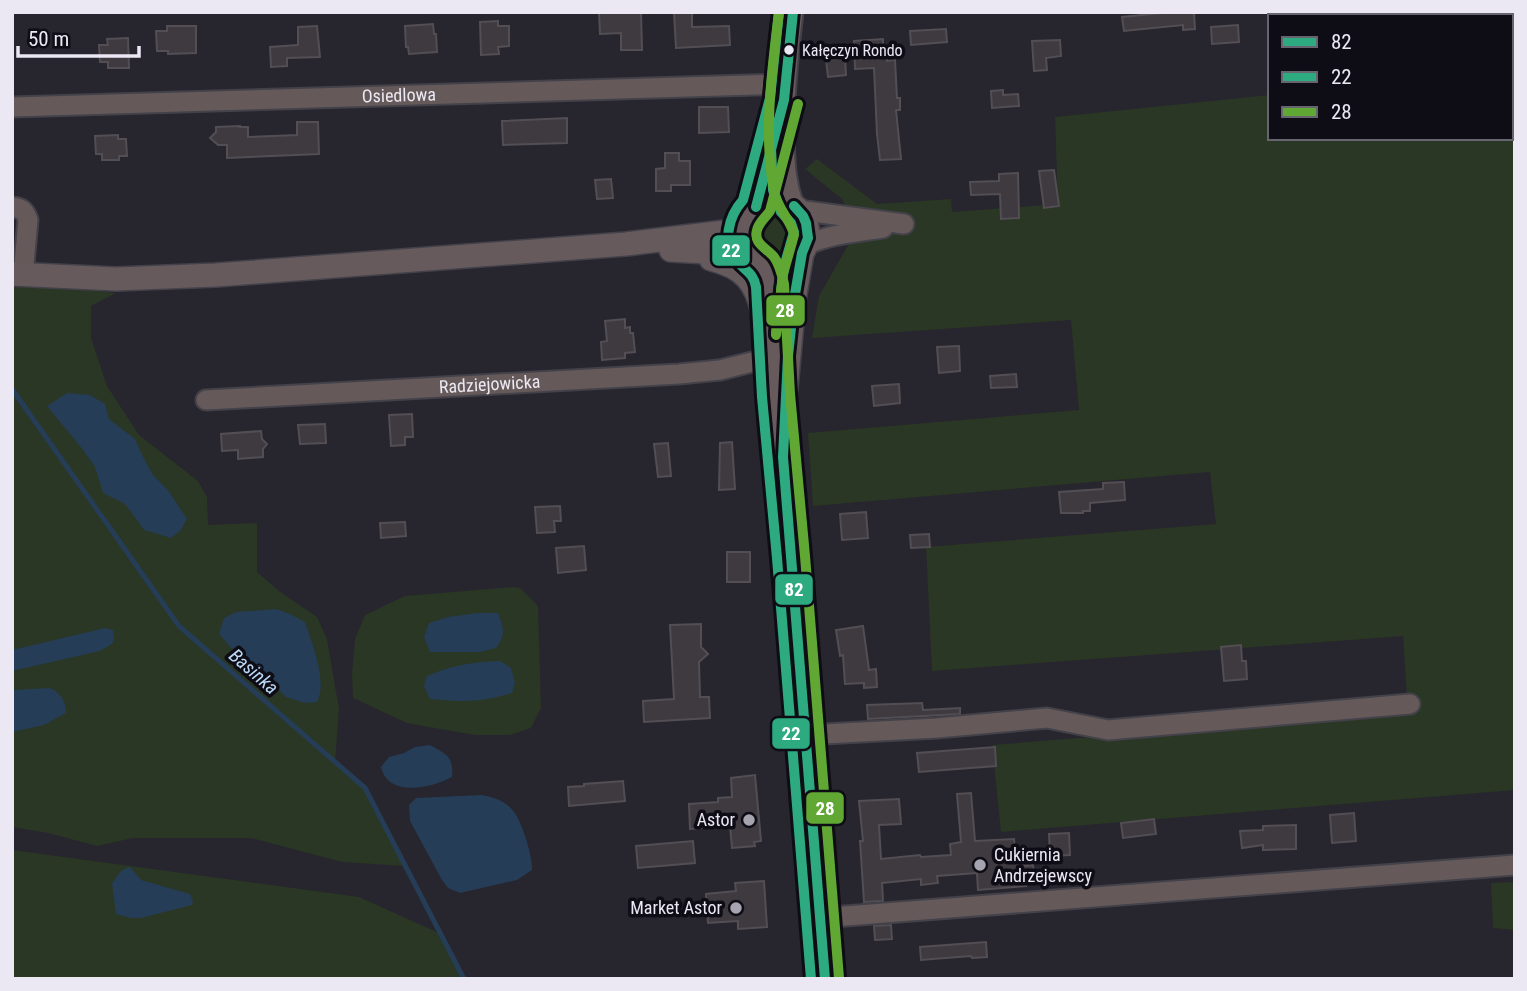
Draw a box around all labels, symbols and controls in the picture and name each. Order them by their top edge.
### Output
scale bar [18,14,138,58]
legend [1268,14,1513,140]
text: 50 m [28,27,69,51]
text: 82 [1331,30,1352,54]
place label: Kałęczyn Rondo [802,41,903,60]
marker: Kałęczyn Rondo [782,43,796,57]
text: 22 [1331,65,1352,89]
street label: Osiedlowa [361,83,436,107]
text: 28 [1331,100,1352,124]
line badge: 22 [711,234,751,267]
text: 22 [721,239,741,262]
line badge: 28 [765,294,806,327]
text: 28 [775,299,795,322]
street label: Radziejowicka [438,371,541,397]
line badge: 82 [774,573,814,606]
text: 82 [784,578,804,601]
water label: Basinka [224,644,283,699]
line badge: 22 [771,717,811,750]
text: 22 [781,722,801,745]
line badge: 28 [805,791,845,825]
text: 28 [815,797,835,820]
place label: Astor [697,809,736,830]
marker: Astor [741,812,757,828]
place label: Cukiernia Andrzejewscy [994,844,1092,886]
marker: Cukiernia Andrzejewscy [972,857,988,873]
place label: Market Astor [630,897,723,918]
marker: Market Astor [728,900,744,916]

